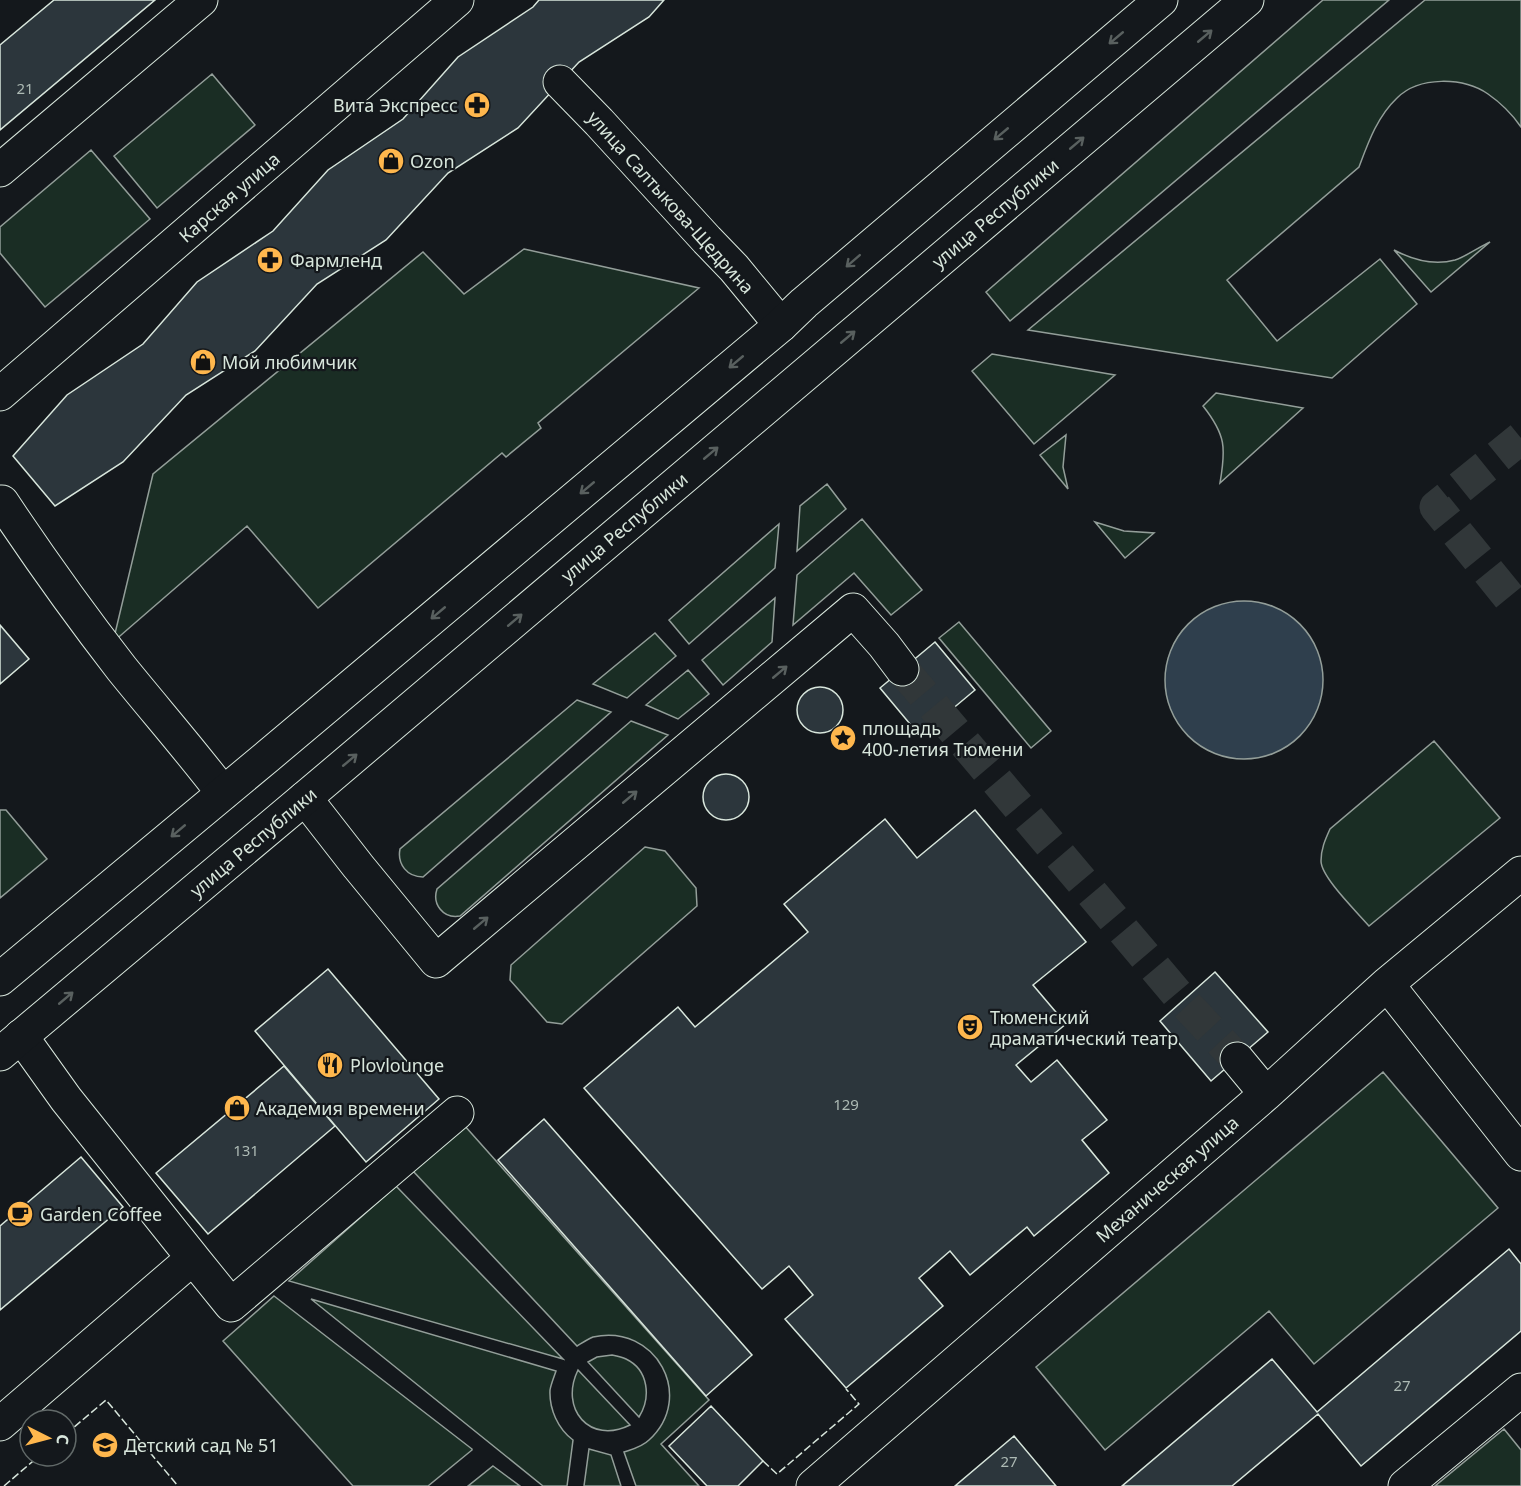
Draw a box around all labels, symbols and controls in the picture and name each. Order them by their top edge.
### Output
one-way arrow [1197,29,1213,42]
one-way arrow [1109,31,1124,45]
house number: 21 [16,78,34,98]
pharmacy icon: Вита Экспресс [462,90,492,120]
place label: Вита Экспресс [333,93,458,117]
street label: улица Салтыкова-Щедрина [582,106,760,298]
one-way arrow [993,128,1009,141]
one-way arrow [1069,136,1084,150]
shop icon: Ozon [376,146,406,176]
street label: Карская улица [174,147,284,247]
place label: Ozon [410,149,455,173]
street label: улица Республики [927,153,1063,273]
pharmacy icon: Фармленд [255,245,285,275]
place label: Фармленд [290,248,382,272]
one-way arrow [846,254,861,268]
one-way arrow [840,330,855,344]
shop icon: Мой любимчик [188,347,218,377]
place label: Мой любимчик [222,350,357,374]
one-way arrow [728,356,744,369]
one-way arrow [703,446,718,460]
street label: улица Республики [556,467,692,587]
one-way arrow [580,481,595,495]
one-way arrow [430,607,446,620]
one-way arrow [507,613,522,627]
one-way arrow [771,666,787,679]
place label: площадь 400-летия Тюмени [862,716,1023,761]
place icon: площадь 400-летия Тюмени [828,723,858,753]
one-way arrow [342,753,357,767]
street label: улица Республики [185,782,321,902]
one-way arrow [622,791,638,804]
one-way arrow [170,824,186,837]
one-way arrow [473,916,488,930]
one-way arrow [58,992,74,1005]
place label: Тюменский драматический театр [990,1005,1178,1050]
theatre icon: Тюменский драматический театр [955,1012,985,1042]
restaurant icon: Plovlounge [315,1050,345,1080]
place label: Plovlounge [350,1053,444,1077]
shop icon: Академия времени [222,1093,252,1123]
house number: 129 [833,1094,859,1114]
place label: Академия времени [256,1096,425,1120]
street label: Механическая улица [1091,1110,1243,1248]
house number: 131 [233,1140,259,1160]
cafe icon: Garden Coffee [5,1199,35,1229]
place label: Garden Coffee [40,1202,162,1226]
house number: 27 [1393,1375,1411,1395]
north arrow [18,1408,78,1468]
school or university icon: Детский сад № 51 [90,1430,120,1460]
text: С [51,1433,74,1446]
place label: Детский сад № 51 [124,1433,279,1457]
house number: 27 [1000,1451,1018,1471]

